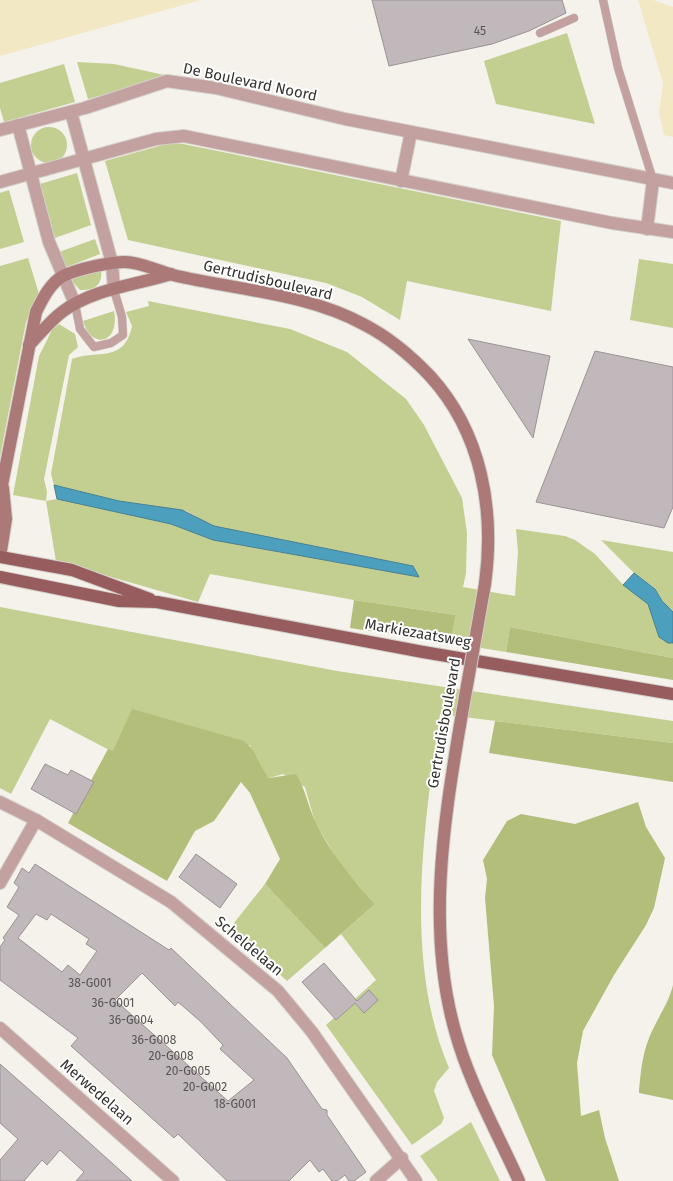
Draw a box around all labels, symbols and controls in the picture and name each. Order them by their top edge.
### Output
house number: 45 [474,24,486,38]
street label: De Boulevard Noord [181,59,319,105]
street label: Gertrudisboulevard [202,256,334,304]
street label: Markiezaatsweg [364,615,473,651]
street label: Gertrudisboulevard [424,656,464,790]
street label: Scheldelaan [211,912,287,980]
house number: 38-G001 [68,976,112,990]
house number: 36-G001 [91,996,135,1010]
house number: 36-G004 [109,1013,154,1027]
house number: 36-G008 [132,1033,177,1047]
house number: 20-G008 [148,1049,194,1063]
street label: Merwedelaan [57,1055,137,1129]
house number: 20-G005 [166,1064,210,1078]
house number: 20-G002 [183,1080,227,1094]
house number: 18-G001 [214,1097,256,1111]

